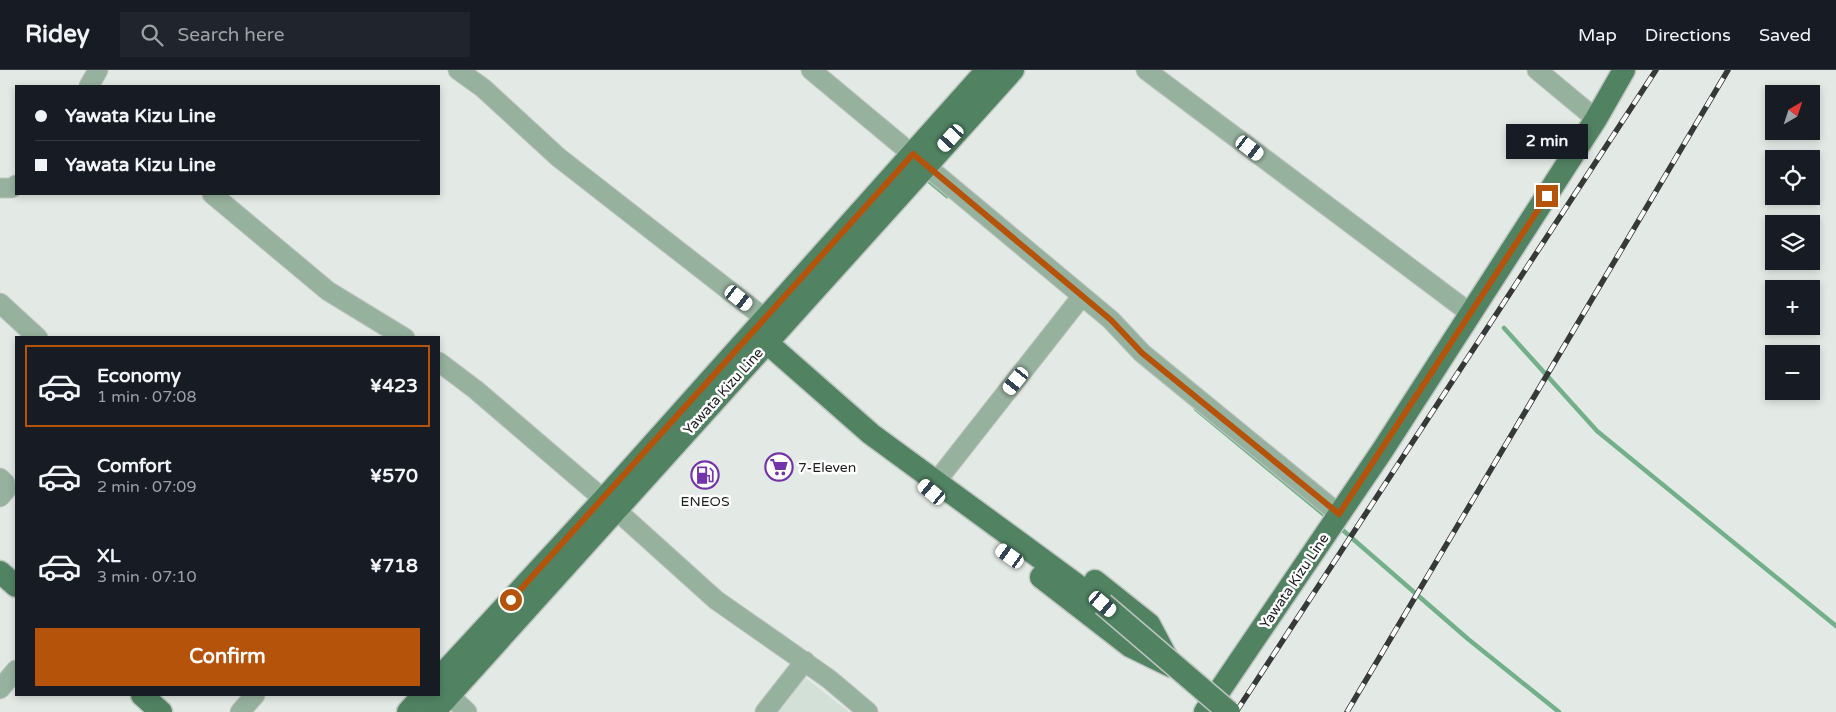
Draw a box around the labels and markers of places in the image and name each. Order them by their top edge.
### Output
supermarket icon: 7-Eleven [764,452,794,482]
place label: 7-Eleven [798,459,856,476]
fuel station icon: ENEOS [690,460,720,490]
place label: ENEOS [681,493,730,510]

